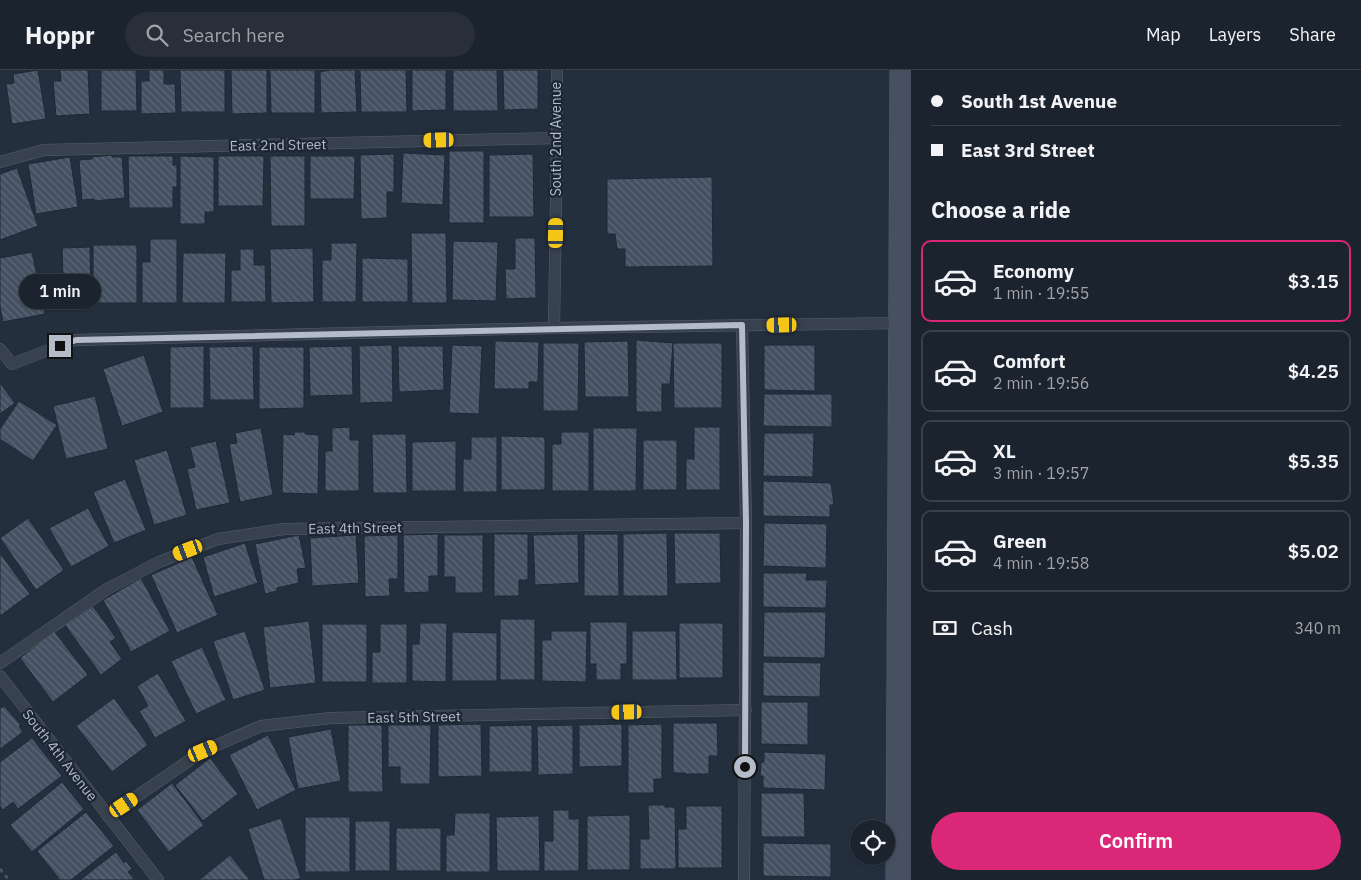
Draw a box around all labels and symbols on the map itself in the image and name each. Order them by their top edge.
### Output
street label: South 2nd Avenue [547,81,565,196]
car [423,132,454,148]
street label: East 2nd Street [229,135,327,155]
car [548,218,563,248]
callout: 1 min [19,274,101,308]
car [766,317,797,333]
route end [49,335,71,357]
street label: East 4th Street [308,518,402,538]
car [171,538,204,562]
car [611,704,642,720]
street label: South 4th Avenue [19,706,102,805]
street label: East 5th Street [367,707,461,727]
car [186,738,219,764]
route start [734,756,756,778]
car [107,790,140,820]

